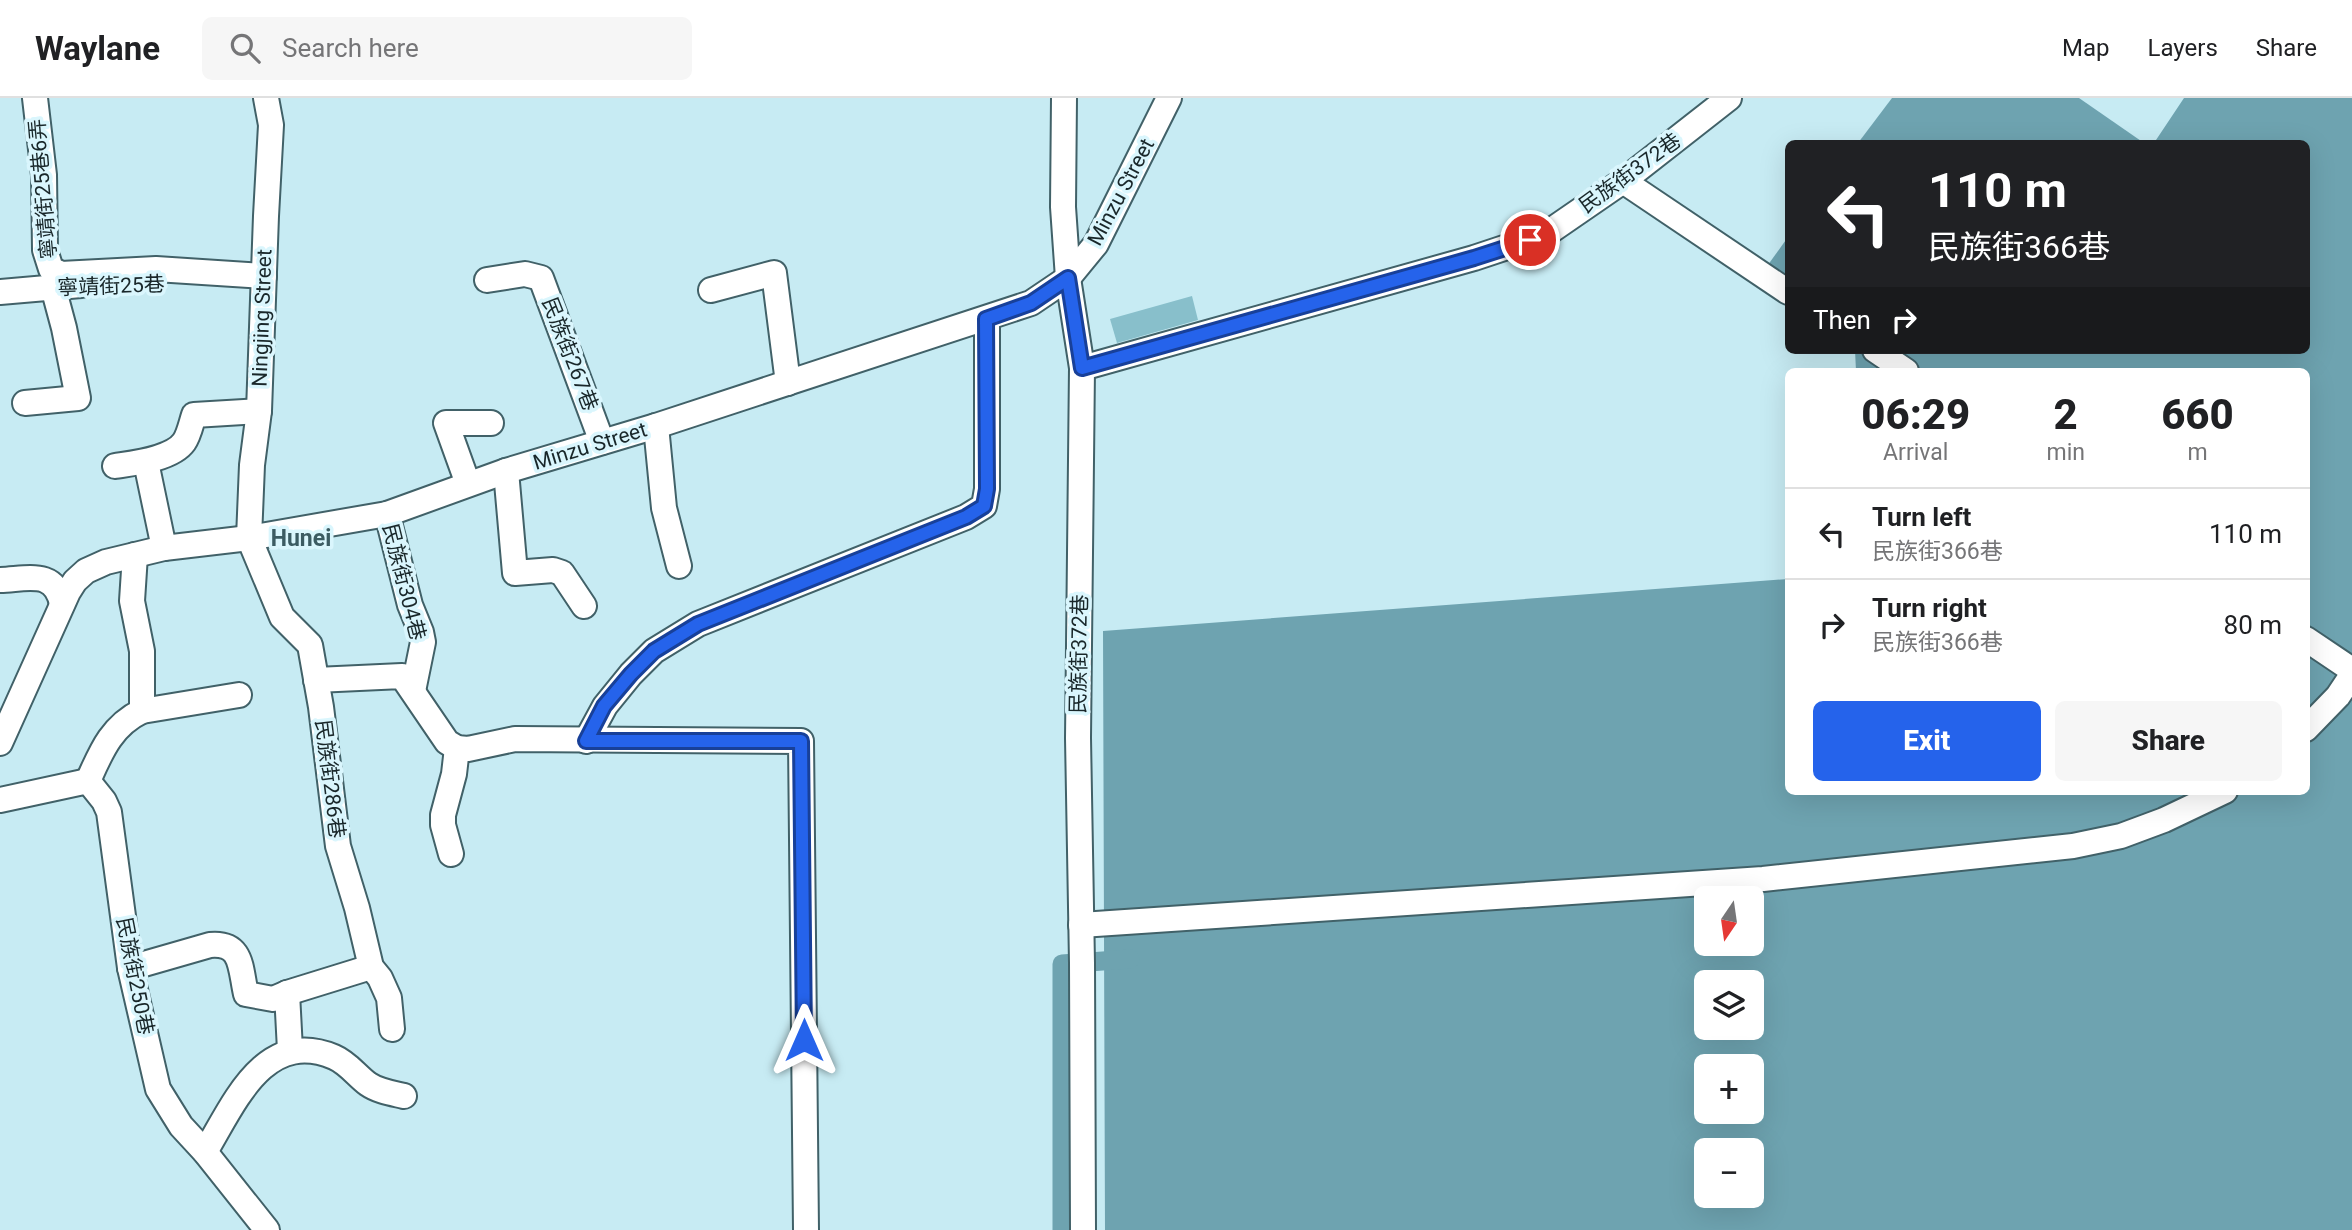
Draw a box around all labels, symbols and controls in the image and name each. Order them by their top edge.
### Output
search box [202,17,692,80]
text: Waylane [35,29,160,68]
icon: search [226,29,264,67]
text: Search here [282,33,419,63]
text: Map [2062,34,2110,62]
text: Layers [2148,34,2218,62]
text: Share [2256,34,2317,62]
street label: 寧靖街25巷6弄 [25,118,61,260]
street label: 民族街372巷 [1575,128,1685,218]
street label: Minzu Street [1083,134,1159,250]
text: 110 m [1928,162,2067,219]
icon: left [1813,168,1904,259]
pin [1500,210,1560,270]
icon: arrive [1511,221,1549,259]
text: 民族街366巷 [1928,228,2110,266]
street label: Ningjing Street [248,249,276,387]
street label: 寧靖街25巷 [57,272,165,300]
street label: 民族街267巷 [537,294,603,414]
icon: right [1885,301,1923,339]
text: Then [1813,305,1871,335]
text: 06:29 [1861,390,1970,439]
text: 2 [2054,390,2078,439]
text: 660 [2161,390,2234,439]
street label: Minzu Street [530,417,650,475]
text: Arrival [1883,439,1948,466]
text: min [2046,439,2085,466]
text: m [2187,439,2208,466]
text: Turn left [1872,502,1971,532]
icon: left [1813,515,1851,553]
text: 110 m [2209,519,2282,549]
street label: 民族街304巷 [378,521,430,643]
district label: Hunei [271,525,331,552]
text: 民族街366巷 [1872,538,2003,565]
text: Turn right [1872,593,1987,623]
street label: 民族街372巷 [1066,594,1092,714]
icon: right [1813,606,1851,644]
text: 80 m [2224,610,2282,640]
text: 民族街366巷 [1872,629,2003,656]
button: Exit [1813,701,2041,781]
button: Share [2055,701,2282,781]
street label: 民族街286巷 [311,718,349,840]
north arrow [1694,886,1764,956]
map controls [1694,886,1764,1208]
street label: 民族街250巷 [112,915,158,1037]
button: layers [1694,970,1764,1040]
position arrow [767,1003,841,1077]
button: + [1694,1054,1764,1124]
button: − [1694,1138,1764,1208]

